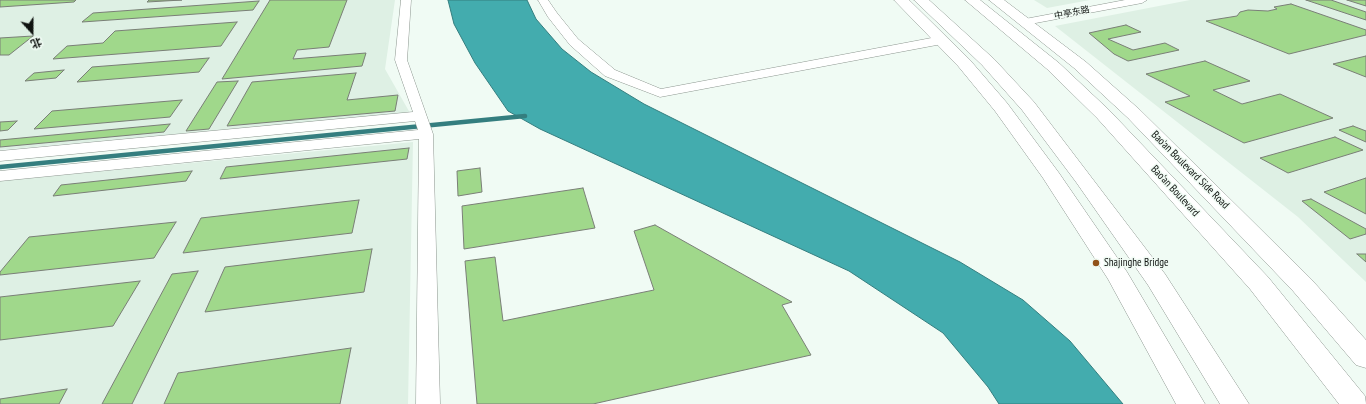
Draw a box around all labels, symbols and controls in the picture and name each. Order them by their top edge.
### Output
street label: 中亭东路 [1053,4,1091,22]
north arrow [12,12,52,52]
text: 北 [29,35,44,52]
street label: Bao'an Boulevard Side Road [1148,128,1232,212]
street label: Bao'an Boulevard [1148,163,1202,219]
place label: Shajinghe Bridge [1104,256,1169,270]
marker: Shajinghe Bridge [1091,258,1101,268]

